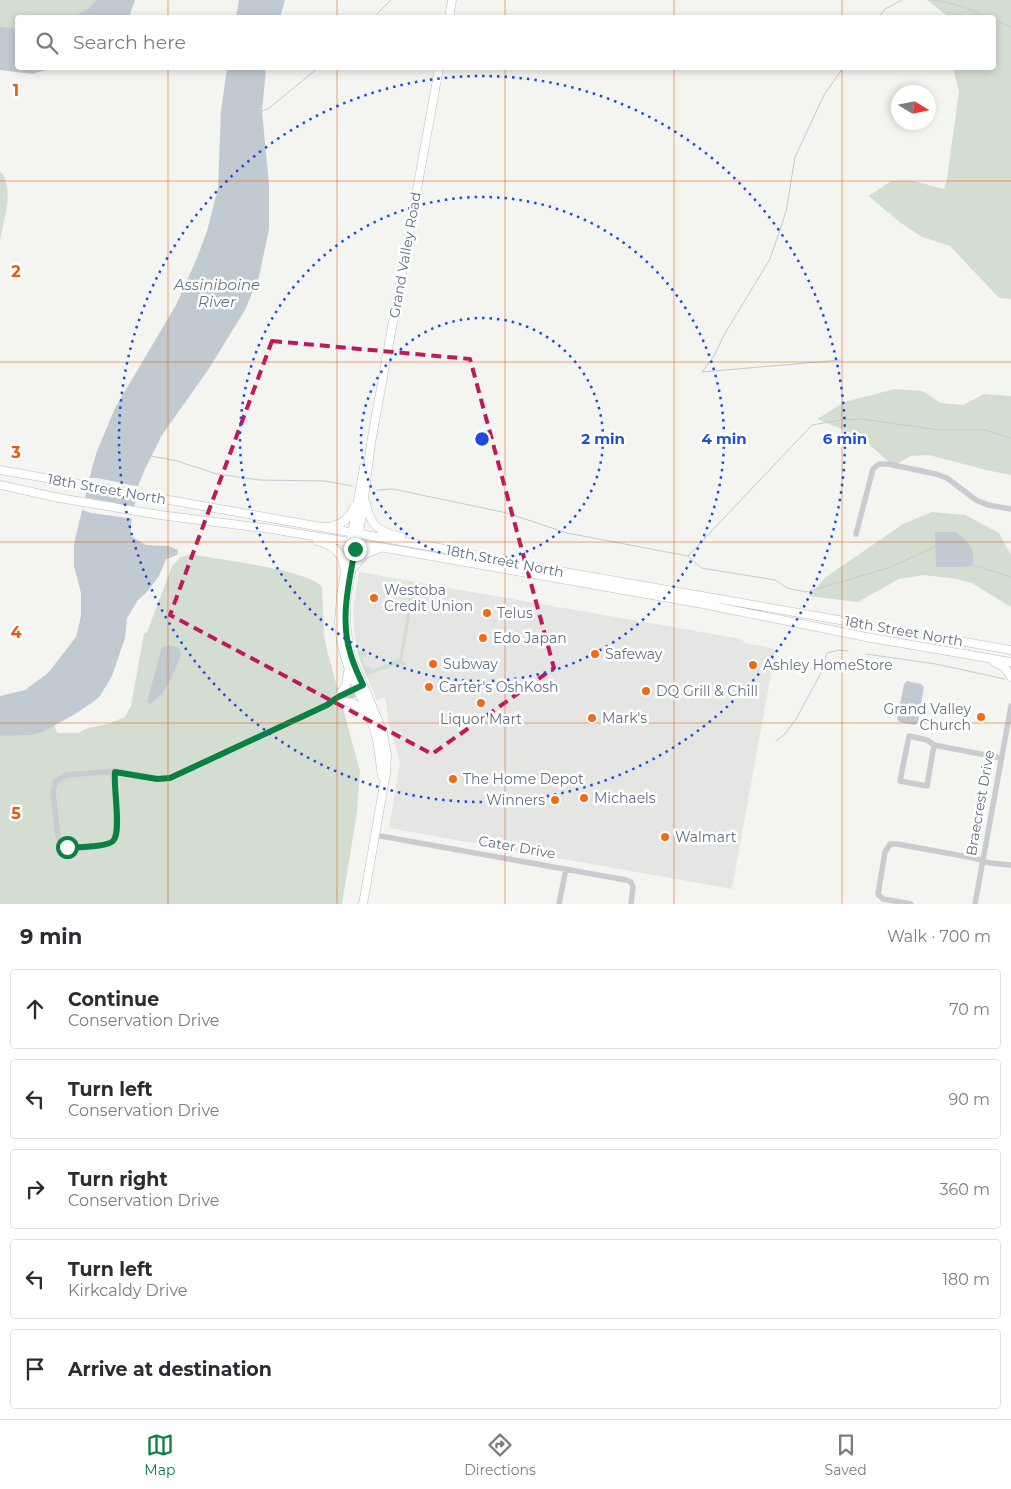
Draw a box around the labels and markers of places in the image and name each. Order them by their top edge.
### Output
centre of rings [473,430,491,448]
place label: Westoba Credit Union [384,581,473,615]
marker: Westoba Credit Union [368,592,380,604]
place label: Telus [497,604,533,622]
marker: Telus [481,607,493,619]
place label: Edo Japan [493,629,567,647]
marker: Edo Japan [477,632,489,644]
place label: Safeway [605,645,663,663]
marker: Safeway [589,648,601,660]
place label: Subway [443,655,498,673]
place label: Ashley HomeStore [763,656,893,674]
marker: Subway [427,658,439,670]
marker: Ashley HomeStore [747,659,759,671]
place label: Carter's OshKosh [439,678,558,696]
marker: Carter's OshKosh [423,681,435,693]
place label: DQ Grill & Chill [656,682,758,700]
marker: DQ Grill & Chill [640,685,652,697]
marker: Liquor Mart [475,697,487,709]
place label: Grand Valley Church [884,700,971,734]
place label: Mark's [602,709,647,727]
place label: Liquor Mart [440,710,522,728]
marker: Grand Valley Church [975,711,987,723]
marker: Mark's [586,712,598,724]
place label: The Home Depot [463,770,584,788]
marker: The Home Depot [447,773,459,785]
place label: Michaels [594,789,656,807]
place label: Winners [486,791,545,809]
marker: Michaels [578,792,590,804]
marker: Winners [549,794,561,806]
place label: Walmart [675,828,737,846]
marker: Walmart [659,831,671,843]

